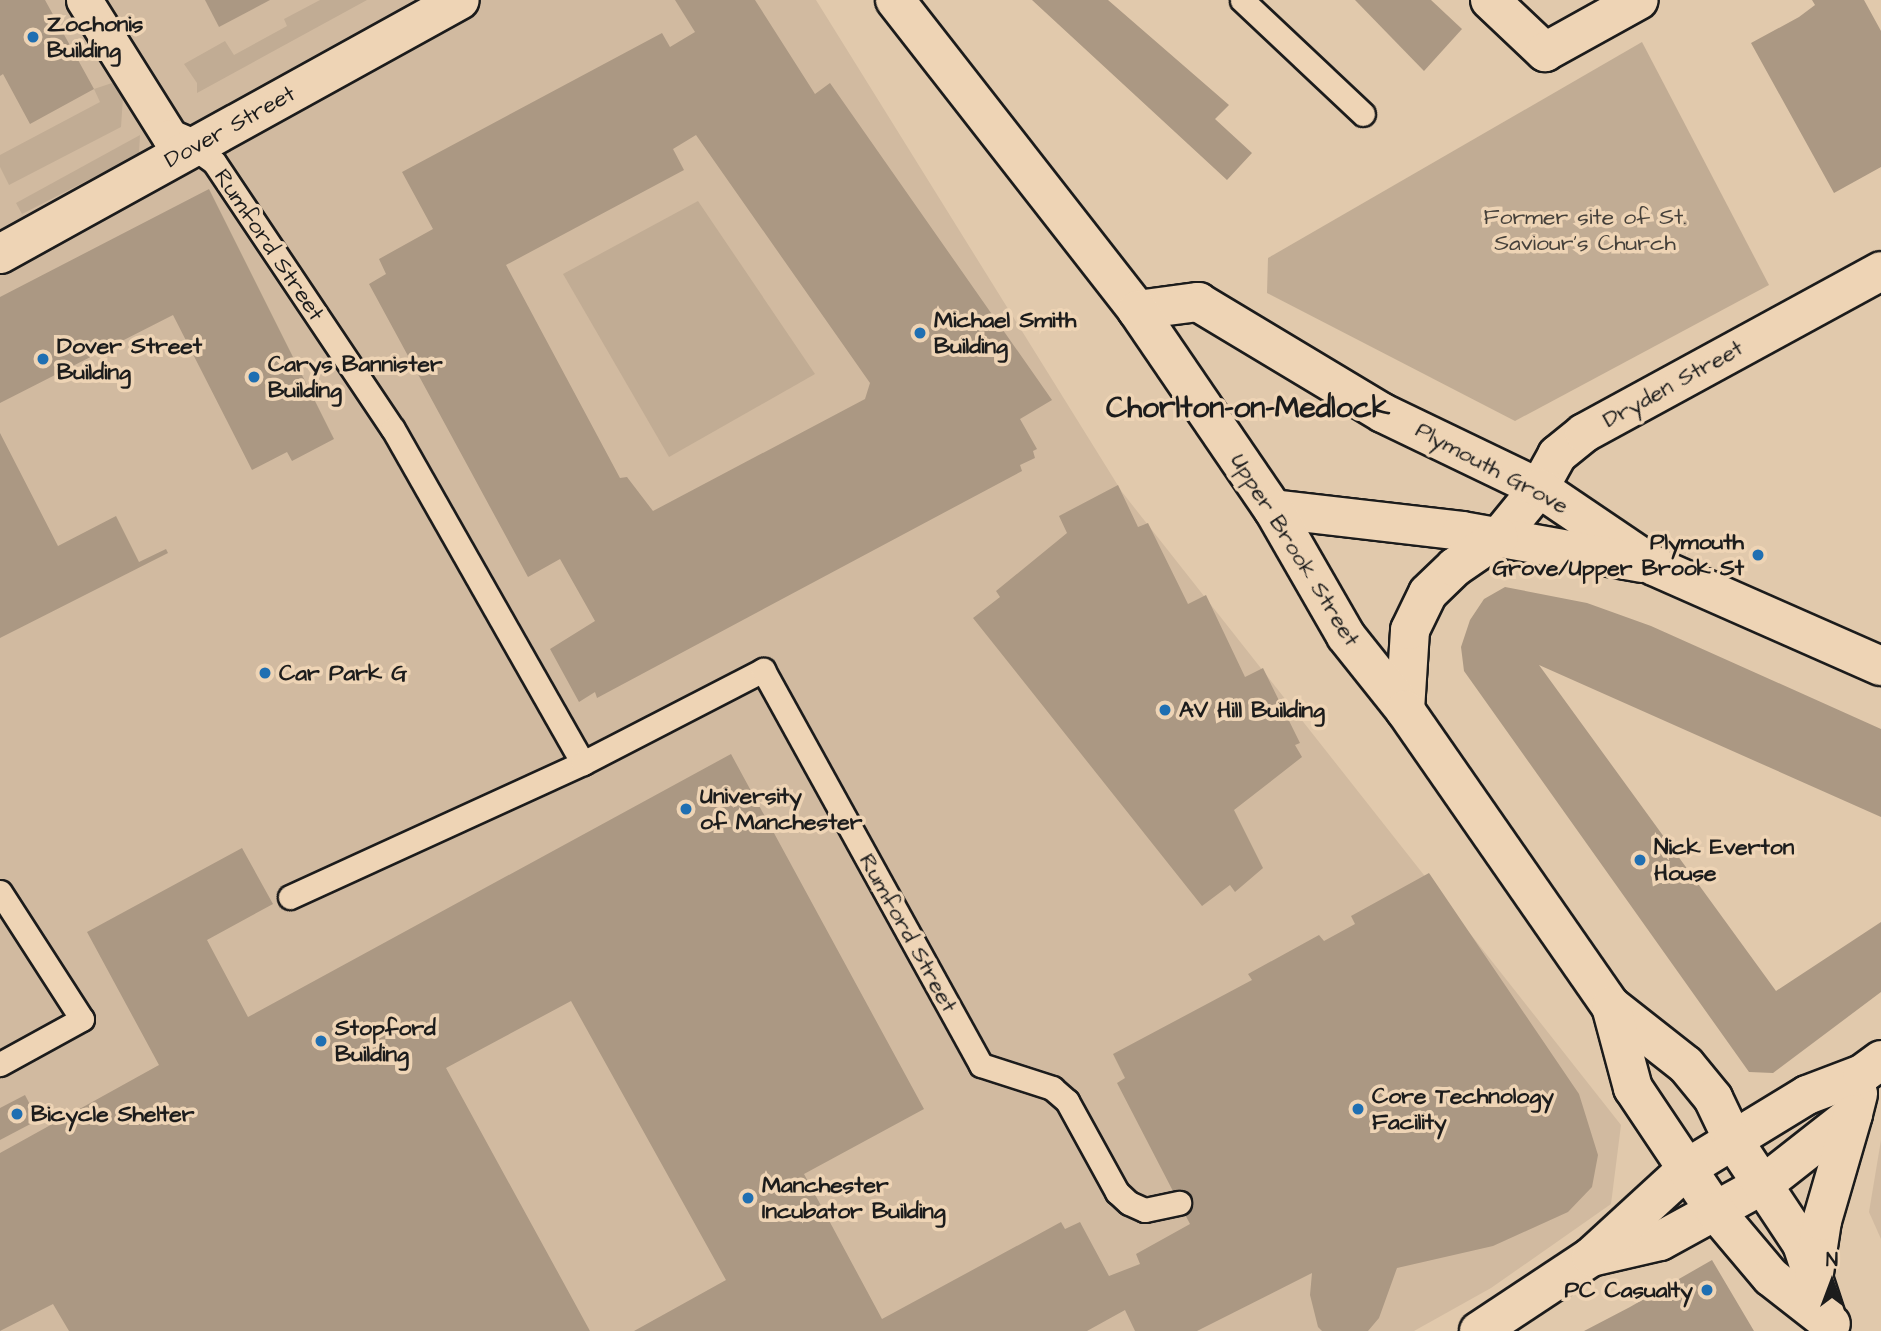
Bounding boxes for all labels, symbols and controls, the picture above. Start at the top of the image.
place label: Zochonis Building [47,10,143,64]
marker: Zochonis Building [25,29,41,45]
street label: Dover Street [160,80,300,174]
street label: Rumford Street [208,164,330,326]
park label: Former site of St. Saviour's Church [1484,203,1686,257]
place label: Michael Smith Building [934,306,1076,360]
marker: Michael Smith Building [912,325,928,341]
place label: Dover Street Building [57,332,202,386]
street label: Dryden Street [1598,334,1748,434]
place label: Carys Bannister Building [268,350,443,404]
marker: Dover Street Building [35,351,51,367]
marker: Carys Bannister Building [246,369,262,385]
district label: Chorlton-on-Medlock [1106,390,1390,426]
street label: Plymouth Grove [1411,416,1573,520]
street label: Upper Brook Street [1224,449,1366,651]
place label: Plymouth Grove/Upper Brook St [1492,528,1744,582]
marker: Plymouth Grove/Upper Brook St [1750,547,1766,563]
place label: Car Park G [279,659,407,687]
marker: Car Park G [257,665,273,681]
place label: AV Hill Building [1179,696,1325,724]
marker: AV Hill Building [1157,702,1173,718]
place label: University of Manchester [700,782,862,836]
marker: University of Manchester [678,801,694,817]
place label: Nick Everton House [1654,833,1794,887]
street label: Rumford Street [853,849,963,1017]
marker: Nick Everton House [1632,852,1648,868]
place label: Stopford Building [335,1014,436,1068]
marker: Stopford Building [313,1033,329,1049]
place label: Core Technology Facility [1372,1082,1554,1136]
place label: Bicycle Shelter [31,1100,194,1128]
marker: Core Technology Facility [1350,1101,1366,1117]
marker: Bicycle Shelter [9,1106,25,1122]
place label: Manchester Incubator Building [762,1171,946,1225]
marker: Manchester Incubator Building [740,1190,756,1206]
north arrow [1797,1247,1867,1317]
text: N [1826,1247,1838,1274]
place label: PC Casualty [1564,1276,1693,1304]
marker: PC Casualty [1699,1282,1715,1298]

